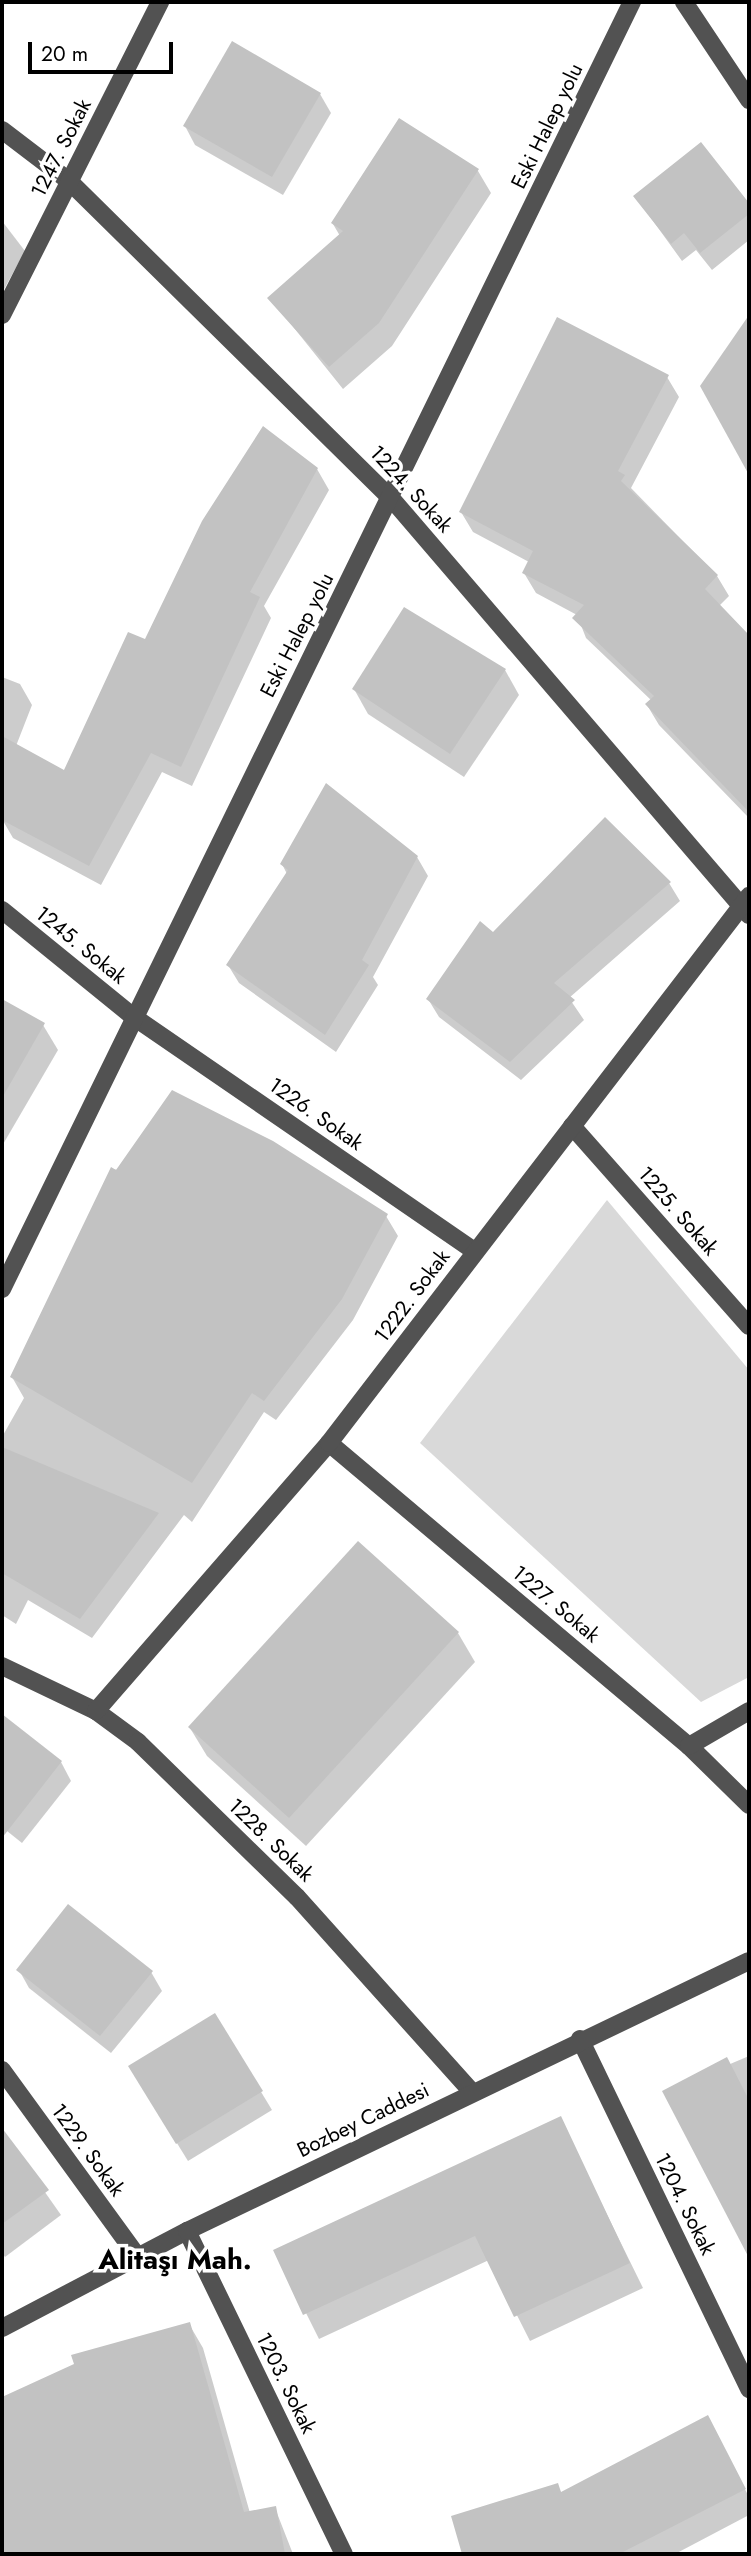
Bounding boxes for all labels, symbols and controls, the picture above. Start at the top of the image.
scale bar [32,28,177,72]
text: 20 m [41,39,88,69]
street label: Eski Halep yolu [506,59,588,193]
street label: 1247. Sokak [26,95,96,201]
street label: 1224. Sokak [364,440,458,538]
street label: Eski Halep yolu [255,569,339,701]
street label: 1245. Sokak [30,901,132,989]
street label: 1226. Sokak [264,1072,368,1156]
street label: 1225. Sokak [633,1161,723,1261]
street label: 1222. Sokak [369,1245,455,1347]
street label: 1227. Sokak [507,1560,605,1648]
street label: 1228. Sokak [223,1793,319,1887]
street label: Bozbey Caddesi [293,2077,433,2163]
street label: 1229. Sokak [46,2099,130,2201]
street label: 1204. Sokak [649,2149,721,2259]
district label: Alitaşı Mah. [98,2243,252,2277]
street label: 1203. Sokak [251,2328,321,2438]

